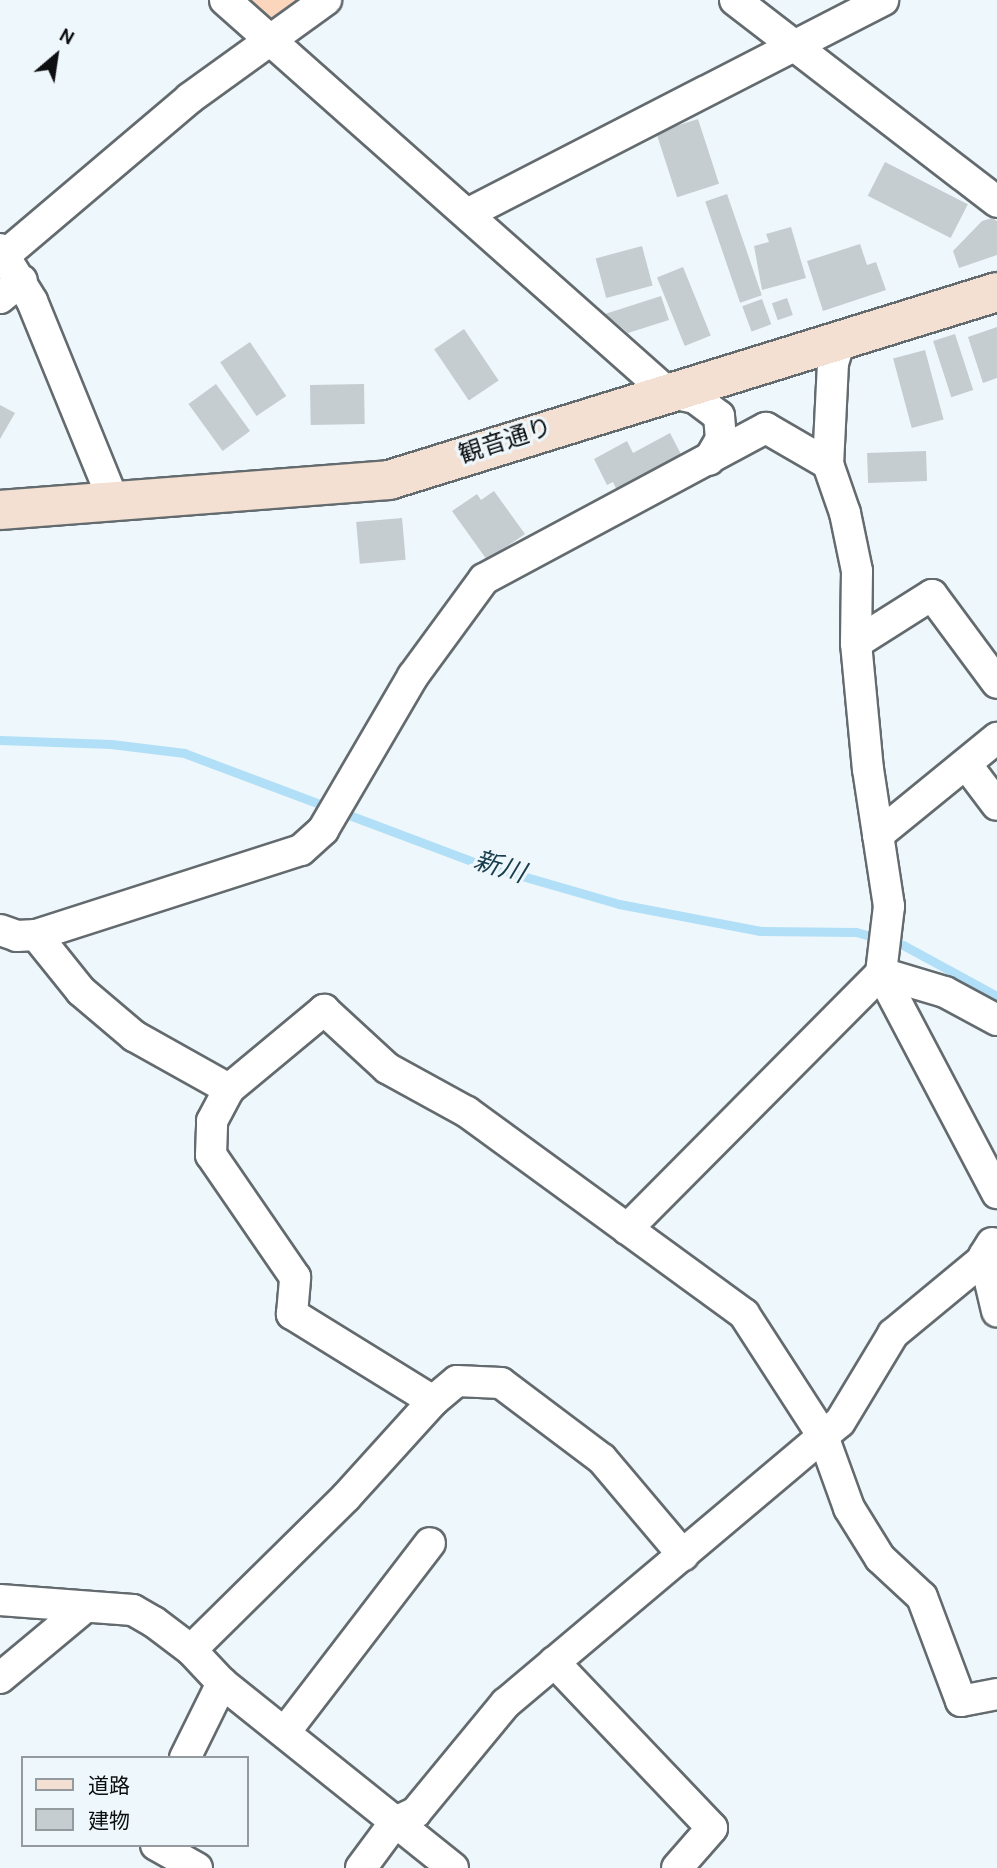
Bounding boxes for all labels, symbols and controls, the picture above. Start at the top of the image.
north arrow [21,21,91,91]
text: N [54,24,78,51]
street label: 観音通り [456,414,556,472]
water label: 新川 [470,846,528,892]
legend [21,1756,248,1847]
text: 道路 [88,1774,130,1801]
text: 建物 [88,1809,130,1836]

